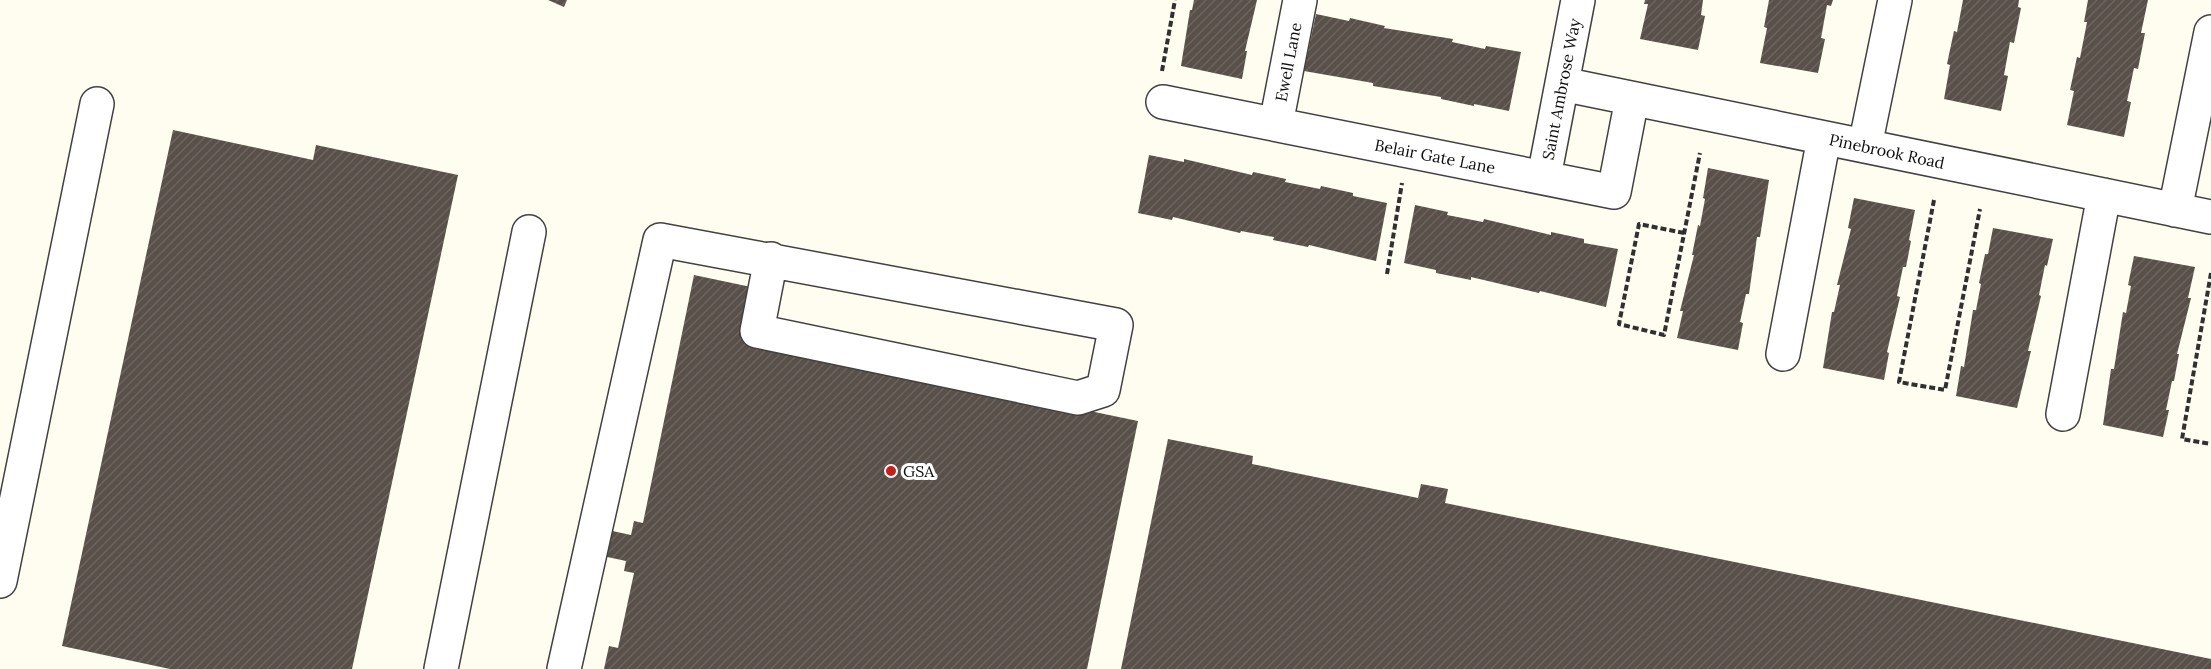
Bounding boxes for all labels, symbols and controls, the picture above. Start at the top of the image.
street label: Saint Ambrose Way [1537,16,1585,161]
street label: Ewell Lane [1271,20,1306,103]
street label: Pinebrook Road [1828,129,1947,173]
street label: Belair Gate Lane [1373,134,1497,178]
place label: GSA [903,461,935,481]
marker: GSA [884,464,898,478]

